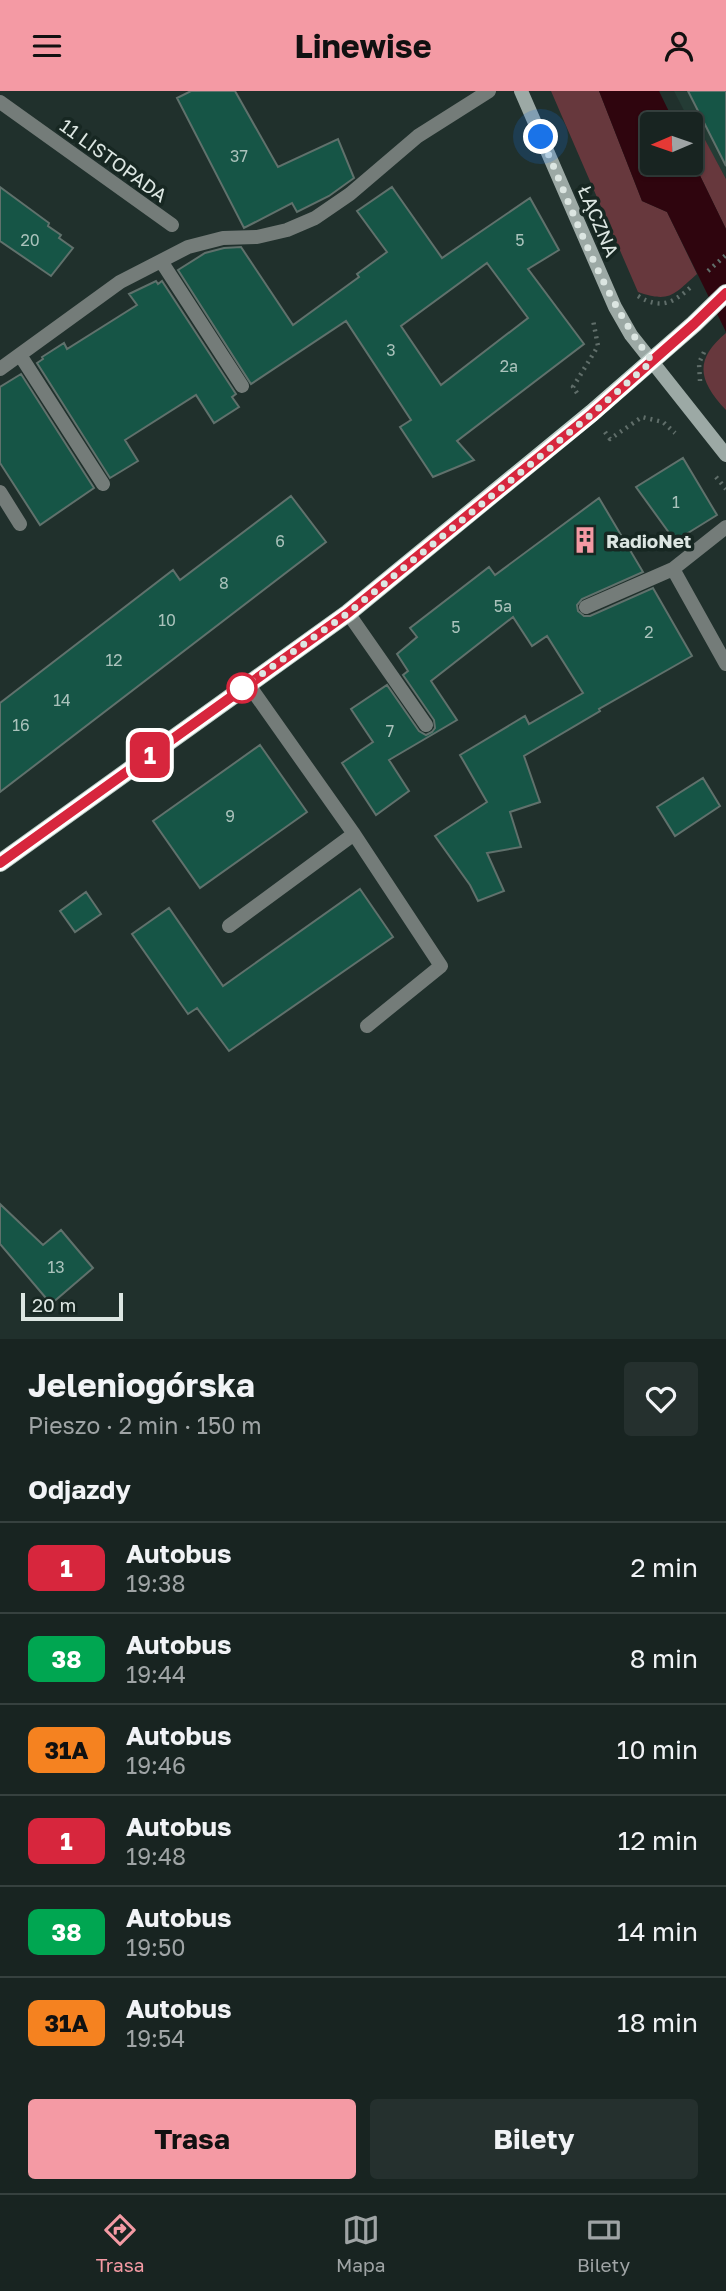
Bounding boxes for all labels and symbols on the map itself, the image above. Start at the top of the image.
north arrow [640,112,704,175]
street label: 11 LISTOPADA [56,113,172,207]
your location [523,119,558,154]
house number: 37 [230,146,248,166]
street label: ŁĄCZNA [574,182,624,260]
house number: 20 [20,230,40,250]
house number: 5 [515,230,525,250]
house number: 3 [386,340,396,360]
house number: 2a [500,356,518,376]
house number: 1 [672,492,680,512]
building icon: RadioNet [570,525,600,555]
place label: RadioNet [606,529,692,552]
house number: 6 [275,531,285,551]
house number: 8 [219,573,229,593]
house number: 5a [494,596,512,616]
house number: 10 [158,610,176,630]
house number: 5 [451,617,461,637]
house number: 2 [644,622,654,642]
house number: 12 [105,650,123,670]
unlabelled marker [227,673,257,703]
house number: 14 [53,690,71,710]
house number: 16 [12,715,30,735]
house number: 7 [386,721,394,741]
line badge: 1 [127,732,173,778]
house number: 9 [225,806,235,826]
house number: 13 [47,1257,65,1277]
scale bar [21,1290,122,1322]

